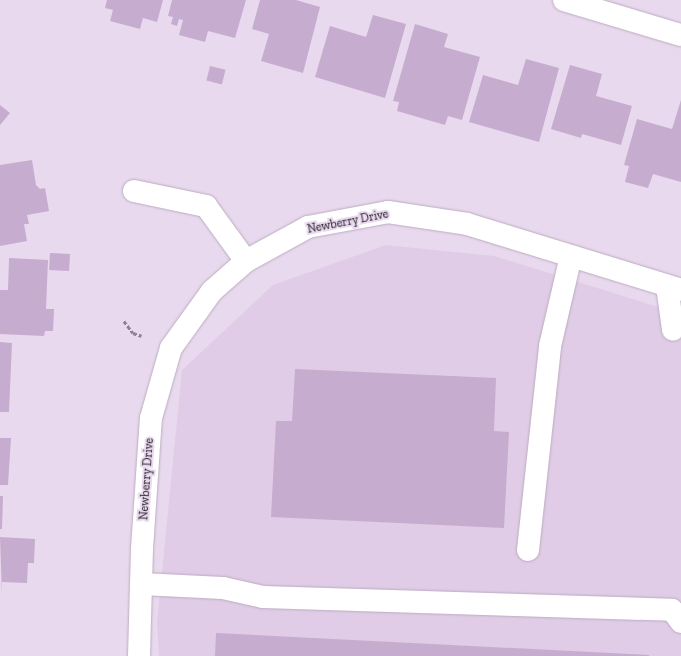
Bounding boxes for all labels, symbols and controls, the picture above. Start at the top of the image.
street label: Newberry Drive [306,207,390,237]
street label: Newberry Drive [137,437,157,521]

